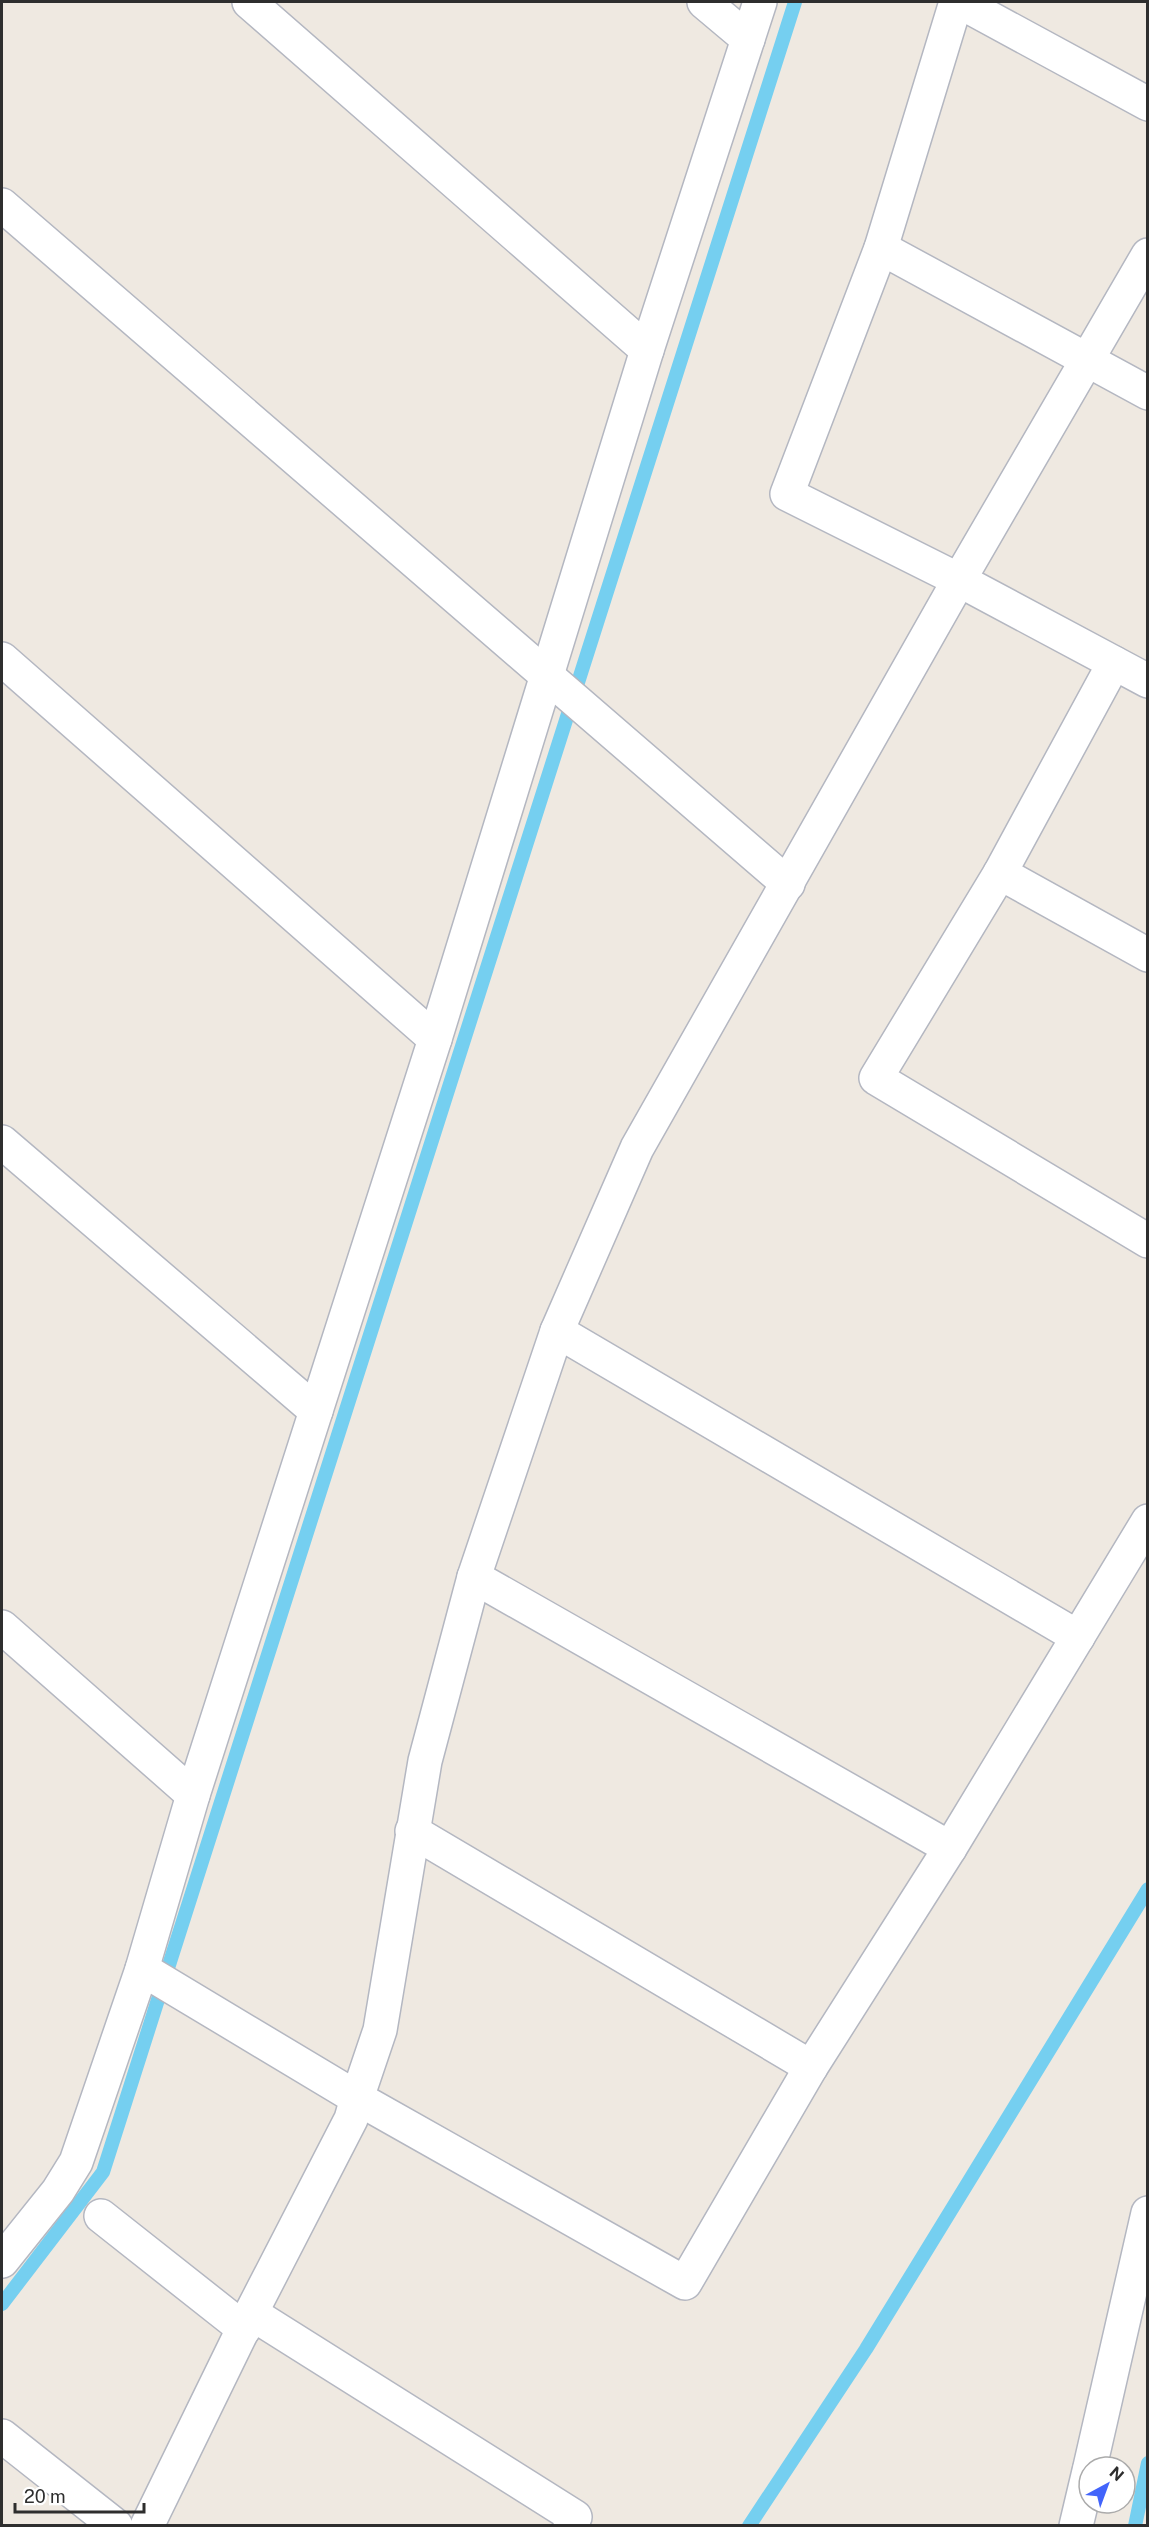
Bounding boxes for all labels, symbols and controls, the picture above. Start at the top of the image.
north arrow [1077,2455,1137,2515]
text: N [1106,2463,1127,2485]
scale bar [15,2476,144,2514]
text: 20 m [24,2486,66,2507]

